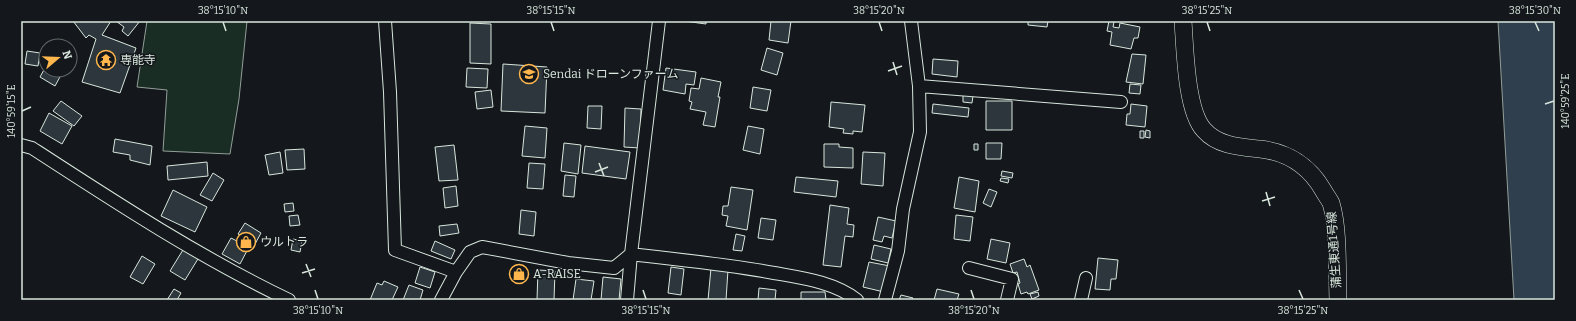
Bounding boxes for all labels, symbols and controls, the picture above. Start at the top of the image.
text: 38°15'10"N [198,5,248,17]
text: 38°15'15"N [526,5,576,17]
text: 38°15'20"N [853,5,905,17]
text: 38°15'25"N [1182,5,1232,17]
text: 38°15'30"N [1509,5,1561,17]
north arrow [38,38,78,78]
text: N [59,49,75,62]
temple icon: 専能寺 [95,49,117,71]
place label: 専能寺 [120,53,156,67]
school or university icon: Sendai ドローンファーム [518,63,540,85]
place label: Sendai ドローンファーム [543,67,678,81]
text: 140°59'25"E [1560,74,1572,128]
text: 140°59'15"E [6,84,18,138]
street label: 蒲生東通1号線 [1324,211,1344,289]
shop icon: ウルトラ [235,231,257,253]
place label: ウルトラ [260,235,308,249]
shop icon: A-RAISE [508,263,530,285]
place label: A-RAISE [533,267,581,281]
text: 38°15'10"N [293,305,343,317]
text: 38°15'15"N [621,305,671,317]
text: 38°15'20"N [948,305,1000,317]
text: 38°15'25"N [1278,305,1328,317]

